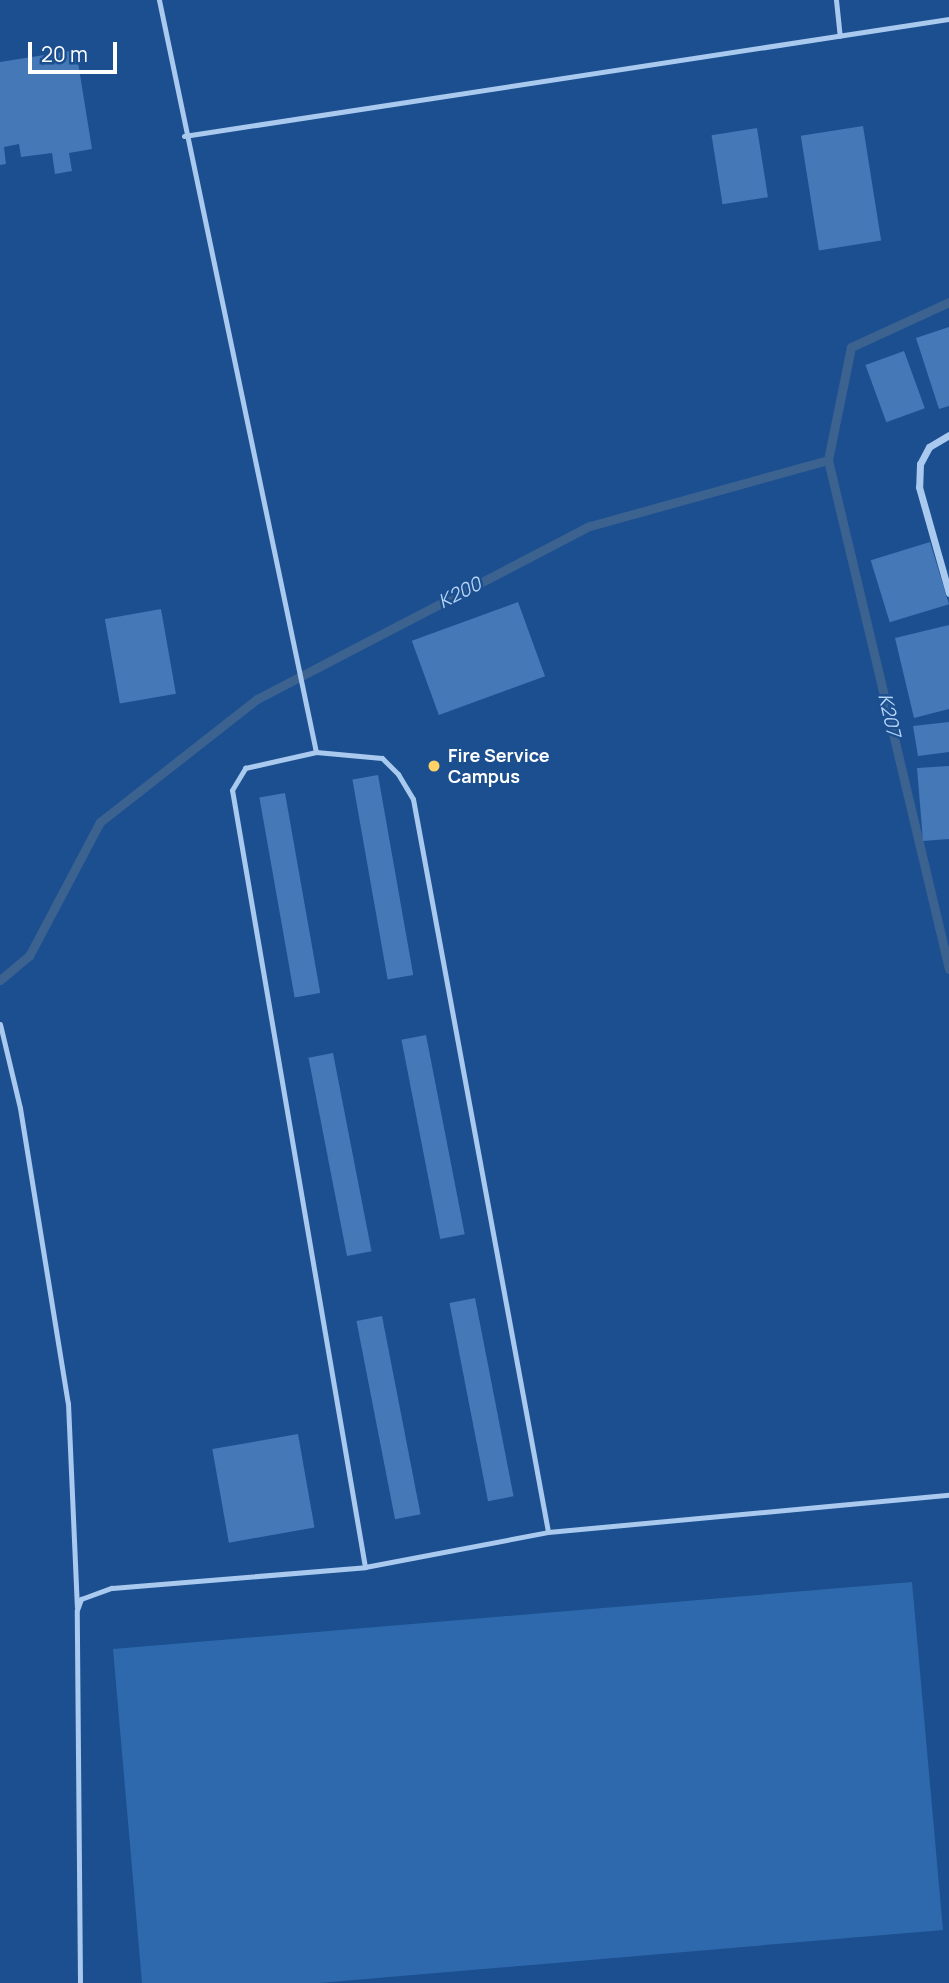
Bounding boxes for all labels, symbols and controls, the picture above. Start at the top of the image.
scale bar [32,28,121,72]
text: 20 m [41,40,88,68]
water label: K200 [435,573,485,613]
water label: K207 [873,691,905,739]
place label: Fire Service Campus [448,745,550,788]
marker: Fire Service Campus [426,758,442,774]

